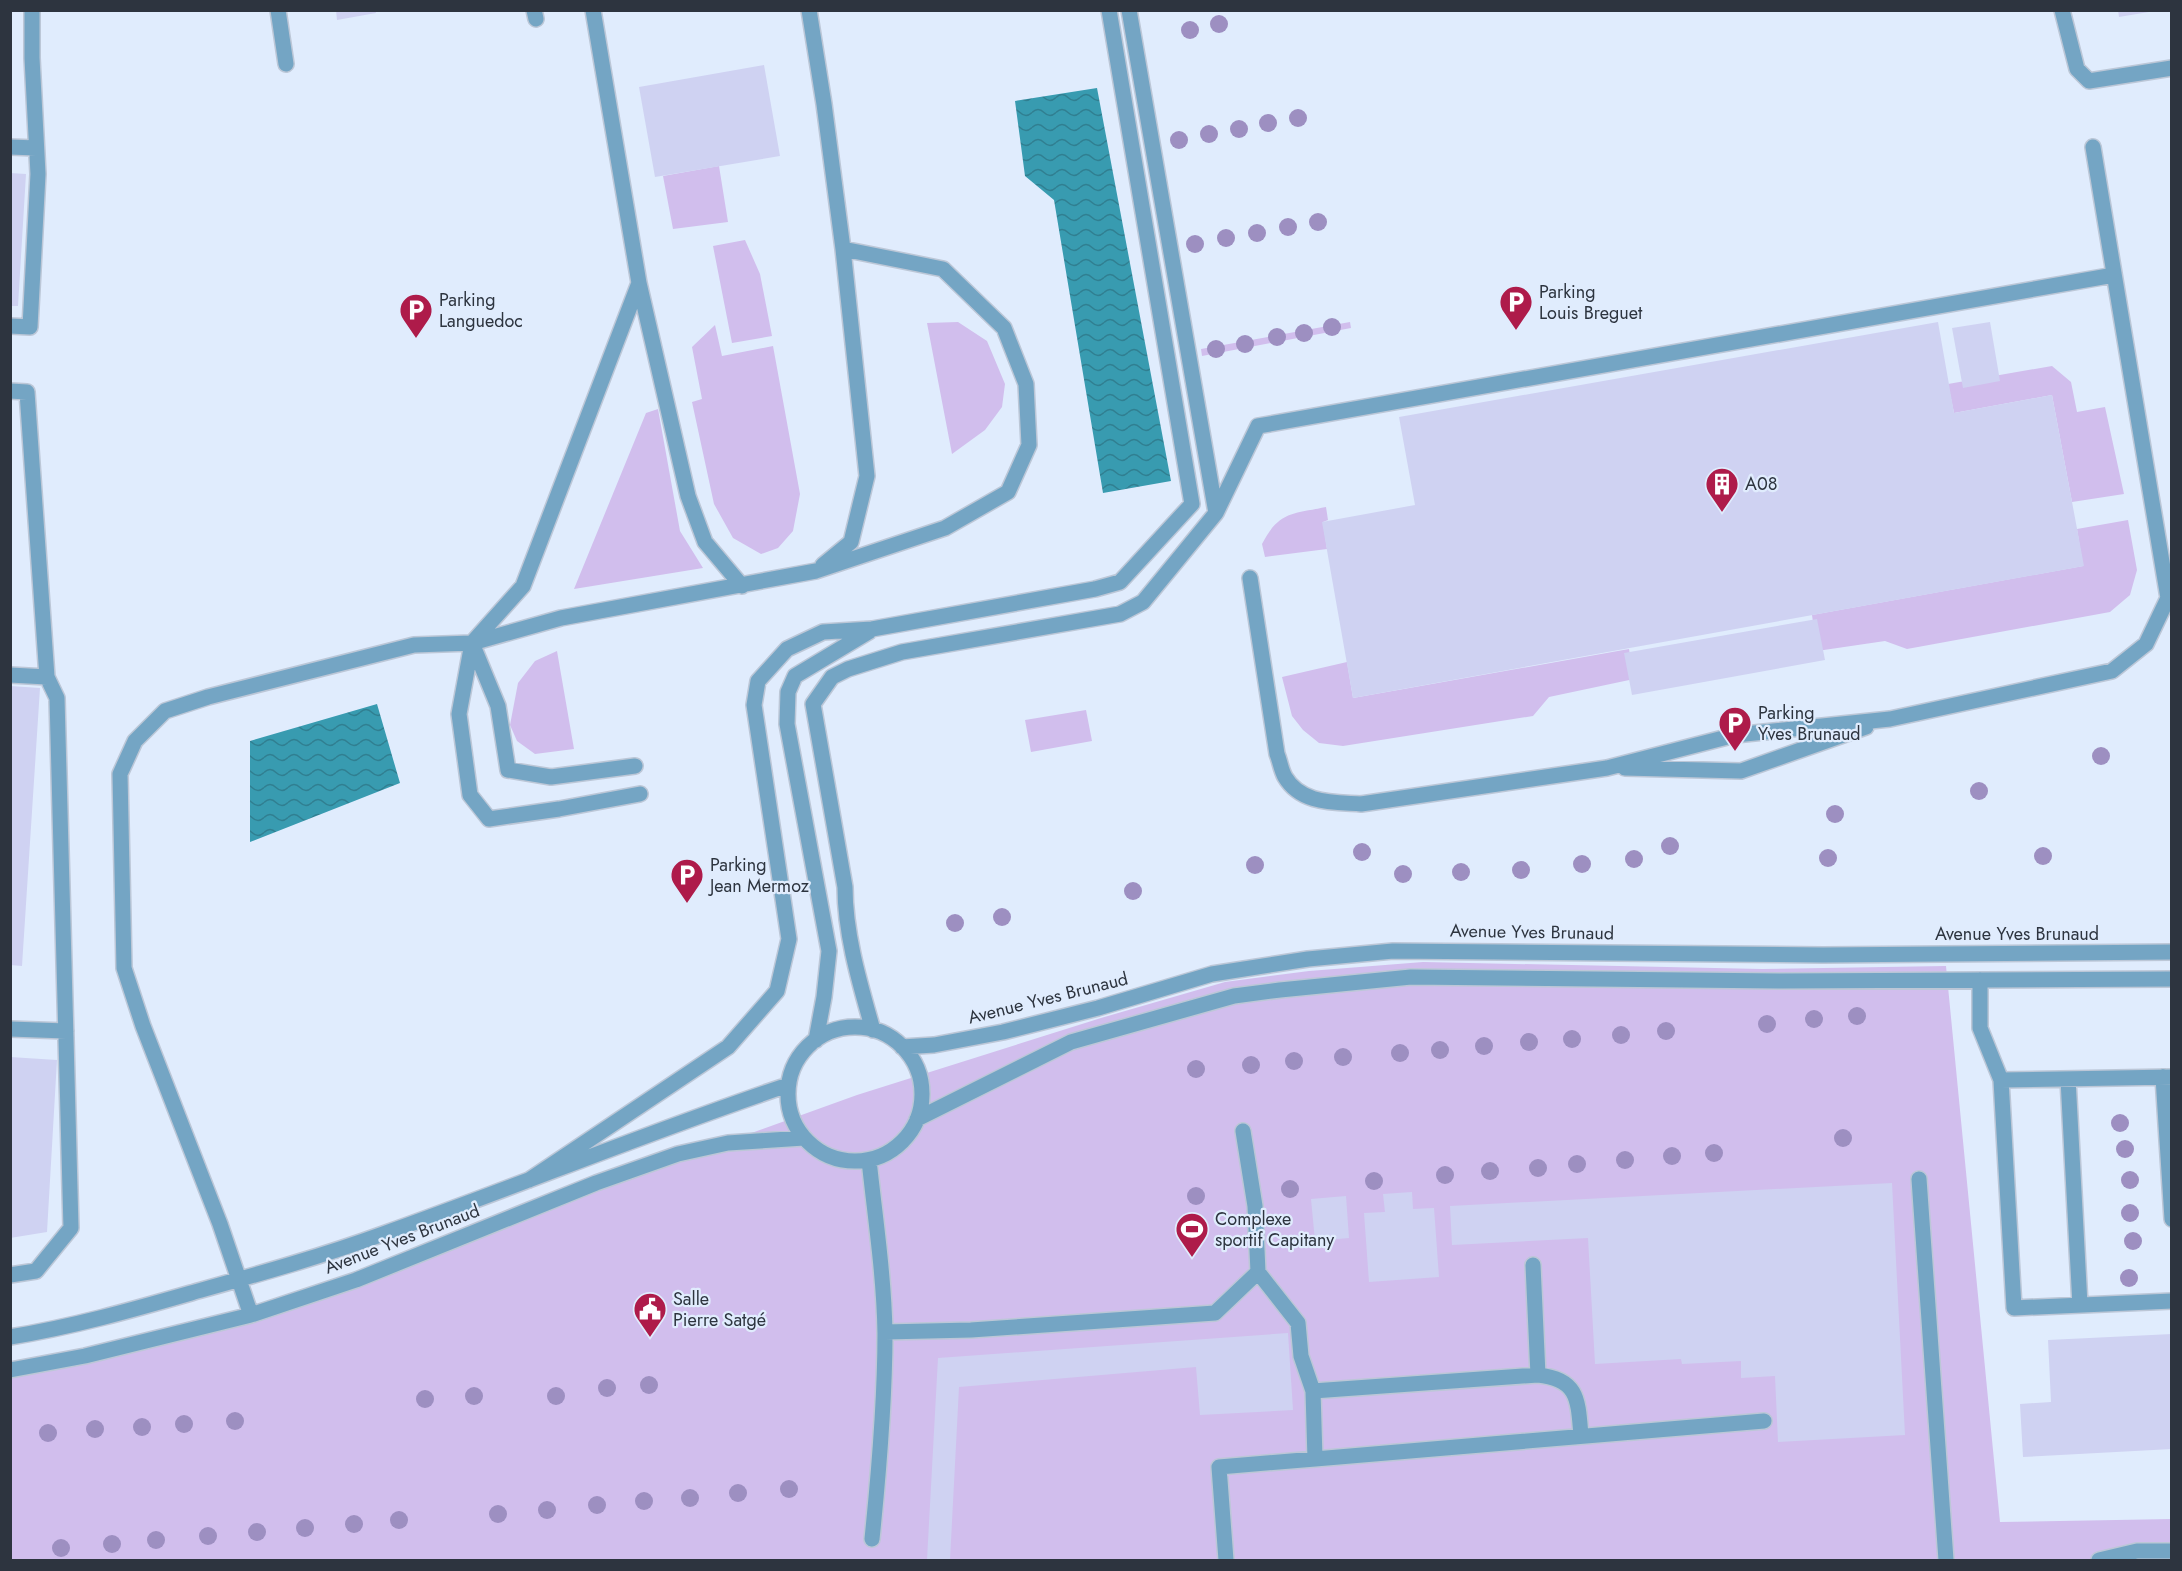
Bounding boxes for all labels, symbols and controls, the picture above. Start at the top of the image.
place label: Parking Louis Breguet [1539,279,1643,326]
parking icon: Parking Louis Breguet [1498,284,1534,331]
place label: Parking Languedoc [439,287,523,334]
parking icon: Parking Languedoc [398,292,434,339]
building icon: A08 [1704,466,1740,513]
place label: A08 [1745,471,1778,497]
place label: Parking Yves Brunaud [1758,700,1861,747]
parking icon: Parking Yves Brunaud [1717,705,1753,752]
place label: Parking Jean Mermoz [708,852,810,899]
parking icon: Parking Jean Mermoz [669,857,705,904]
street label: Avenue Yves Brunaud [1450,918,1614,946]
street label: Avenue Yves Brunaud [1935,921,2099,947]
street label: Avenue Yves Brunaud [965,966,1131,1030]
street label: Avenue Yves Brunaud [321,1197,483,1281]
place label: Complexe sportif Capitany [1215,1206,1334,1253]
sports icon: Complexe sportif Capitany [1174,1211,1210,1258]
place label: Salle Pierre Satgé [673,1286,766,1333]
public building icon: Salle Pierre Satgé [632,1291,668,1338]

